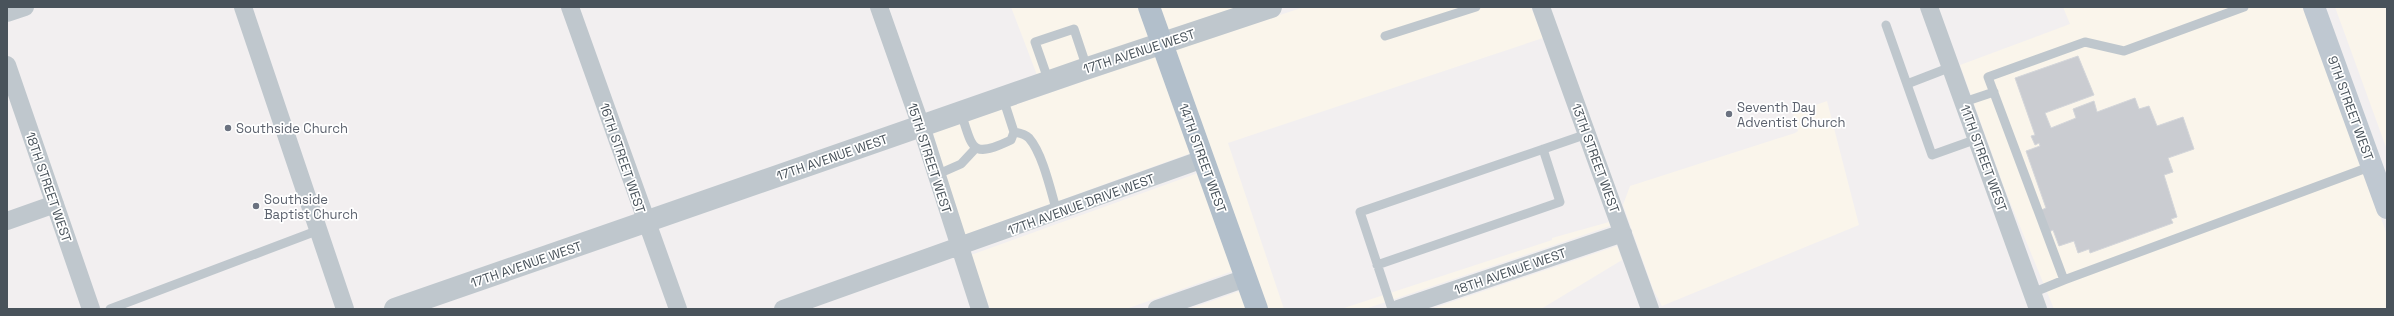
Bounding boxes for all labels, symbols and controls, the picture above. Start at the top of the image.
street label: 17TH AVENUE WEST [1081,25,1198,78]
street label: 9TH STREET WEST [2324,54,2377,163]
place label: Seventh Day Adventist Church [1737,99,1846,131]
street label: 16TH STREET WEST [596,101,649,216]
street label: 15TH STREET WEST [904,101,956,216]
street label: 14TH STREET WEST [1175,101,1230,216]
street label: 13TH STREET WEST [1568,101,1623,216]
street label: 11TH STREET WEST [1956,102,2011,214]
marker: Seventh Day Adventist Church [1724,109,1734,119]
place label: Southside Church [236,120,348,137]
marker: Southside Church [223,123,233,133]
street label: 18TH STREET WEST [22,130,75,245]
street label: 17TH AVENUE WEST [774,130,890,185]
street label: 17TH AVENUE DRIVE WEST [1005,170,1157,239]
place label: Southside Baptist Church [264,191,358,223]
marker: Southside Baptist Church [251,201,261,211]
street label: 17TH AVENUE WEST [468,237,584,292]
street label: 18TH AVENUE WEST [1452,244,1569,299]

